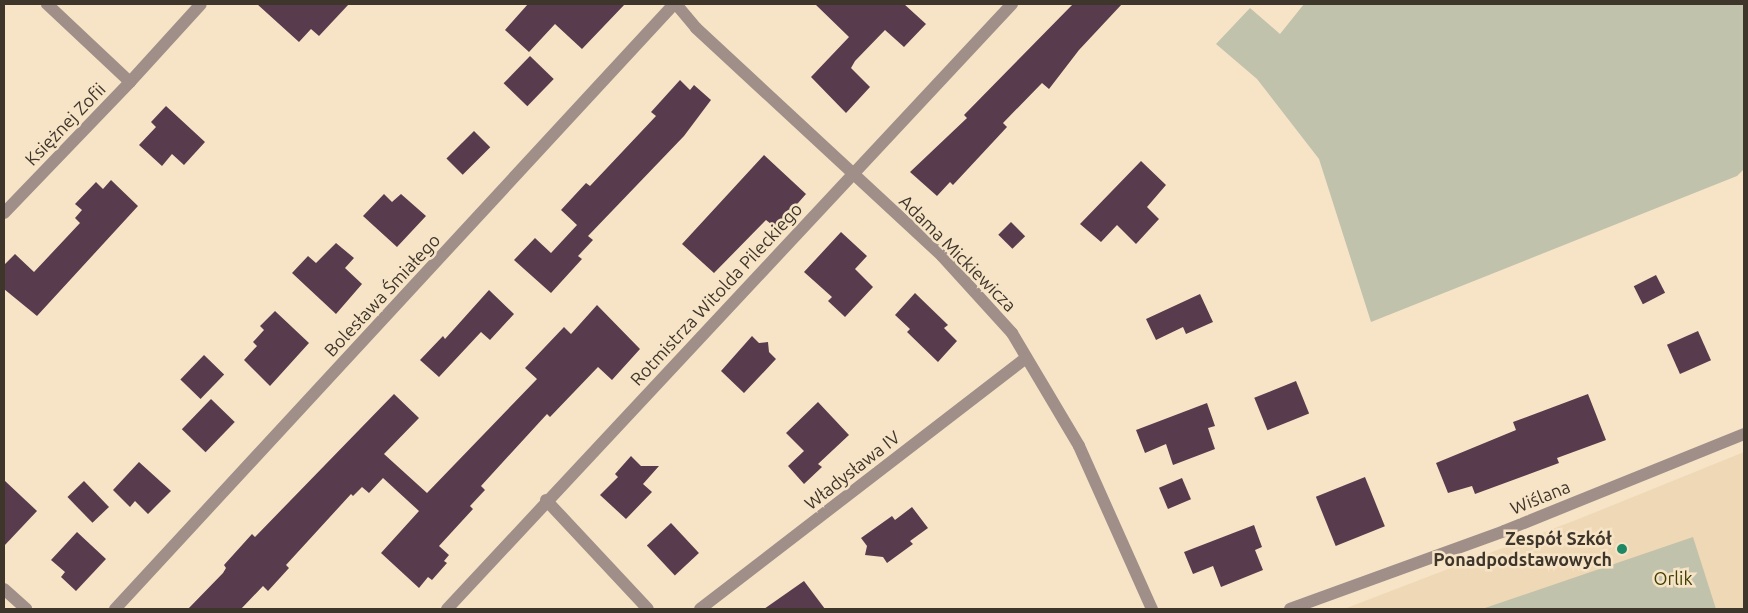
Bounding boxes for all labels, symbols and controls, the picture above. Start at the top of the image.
street label: Księżnej Zofii [20,78,110,170]
street label: Adama Mickiewicza [895,190,1021,316]
street label: Rotmistrza Witolda Pileckiego [626,198,806,390]
street label: Bolesława Śmiałego [320,229,444,361]
street label: Władysława IV [800,426,904,514]
street label: Wiślana [1507,475,1573,519]
place label: Zespół Szkół Ponadpodstawowych [1433,528,1612,570]
marker: Zespół Szkół Ponadpodstawowych [1616,543,1628,555]
park label: Orlik [1654,567,1692,589]

